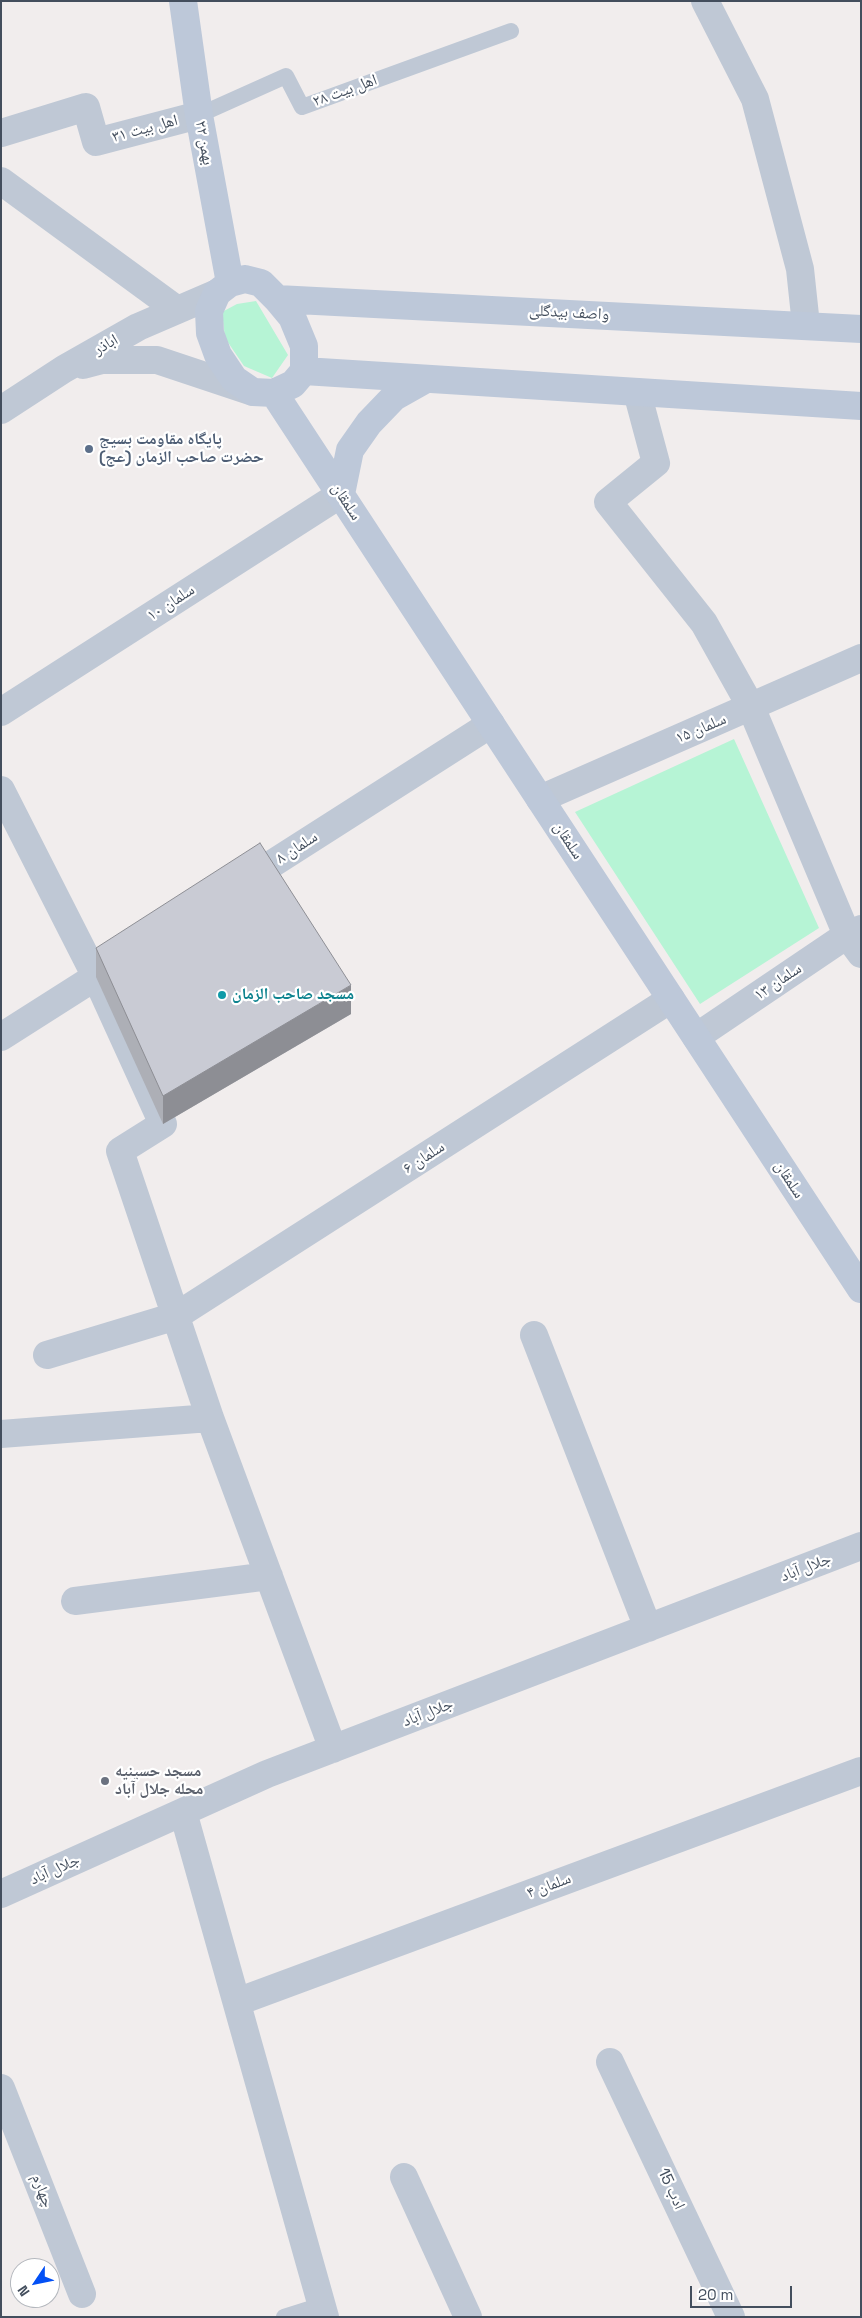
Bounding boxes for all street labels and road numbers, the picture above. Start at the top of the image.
street label: اهل بیت ۲۸ [310,70,380,112]
street label: اهل بیت ۳۱ [110,111,180,147]
street label: ۲۲ بهمن [191,119,217,167]
street label: واصف بیدگلی [528,301,610,325]
street label: اباذر [90,330,122,360]
street label: سلمقان [327,480,365,524]
street label: سلمان ۱۰ [144,581,198,625]
street label: سلمان ۱۵ [673,710,729,748]
street label: سلمقان [549,819,587,863]
street label: سلمان ۸ [273,827,321,869]
street label: سلمان ۱۳ [751,959,805,1005]
street label: سلمان ۶ [400,1137,448,1179]
street label: سلمقان [770,1158,808,1202]
street label: جلال آباد [778,1550,834,1586]
street label: جلال آباد [400,1695,456,1731]
street label: جلال آباد [27,1851,83,1889]
street label: سلمان ۴ [524,1869,574,1903]
street label: ادب 15 [653,2165,689,2213]
street label: چهارم [27,2172,57,2210]

